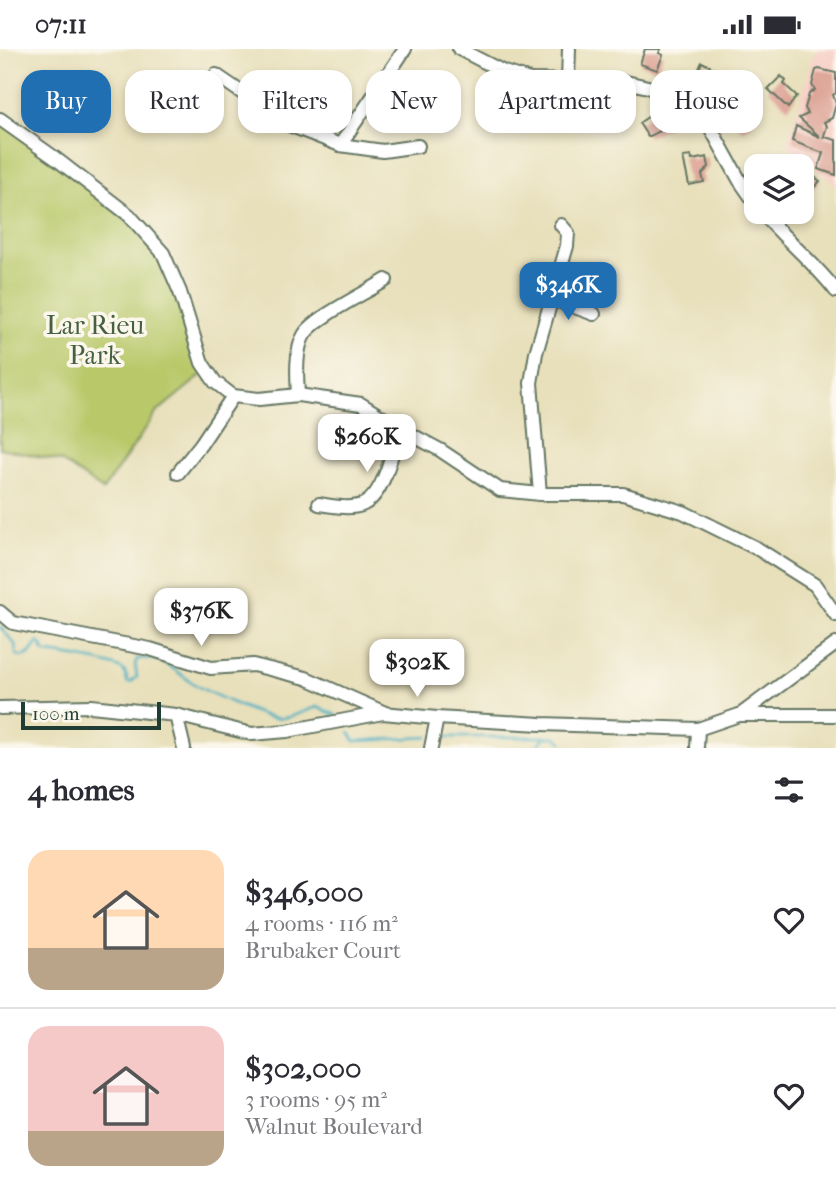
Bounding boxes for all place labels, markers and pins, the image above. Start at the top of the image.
pin: $346K [519,263,617,322]
pin: $260K [318,415,416,474]
pin: $376K [152,589,250,648]
pin: $302K [368,639,466,699]

